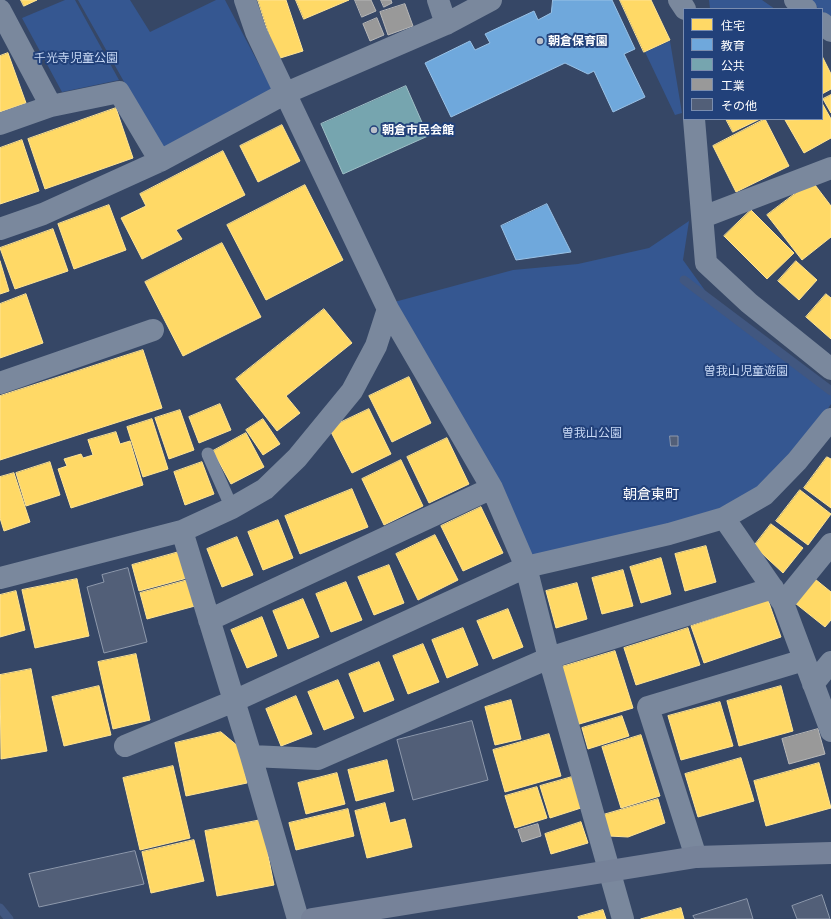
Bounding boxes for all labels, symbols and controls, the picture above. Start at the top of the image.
legend [683,8,823,120]
text: 住宅 [721,19,745,32]
place label: 朝倉保育園 [548,34,608,48]
marker: 朝倉保育園 [535,36,545,46]
text: 教育 [721,39,745,52]
park label: 千光寺児童公園 [34,51,118,65]
text: 公共 [721,59,745,72]
text: 工業 [721,79,745,92]
text: その他 [721,99,757,112]
place label: 朝倉市民会館 [382,123,454,137]
marker: 朝倉市民会館 [369,125,379,135]
park label: 曽我山児童遊園 [704,364,788,378]
park label: 曽我山公園 [562,426,622,440]
district label: 朝倉東町 [623,486,679,502]

